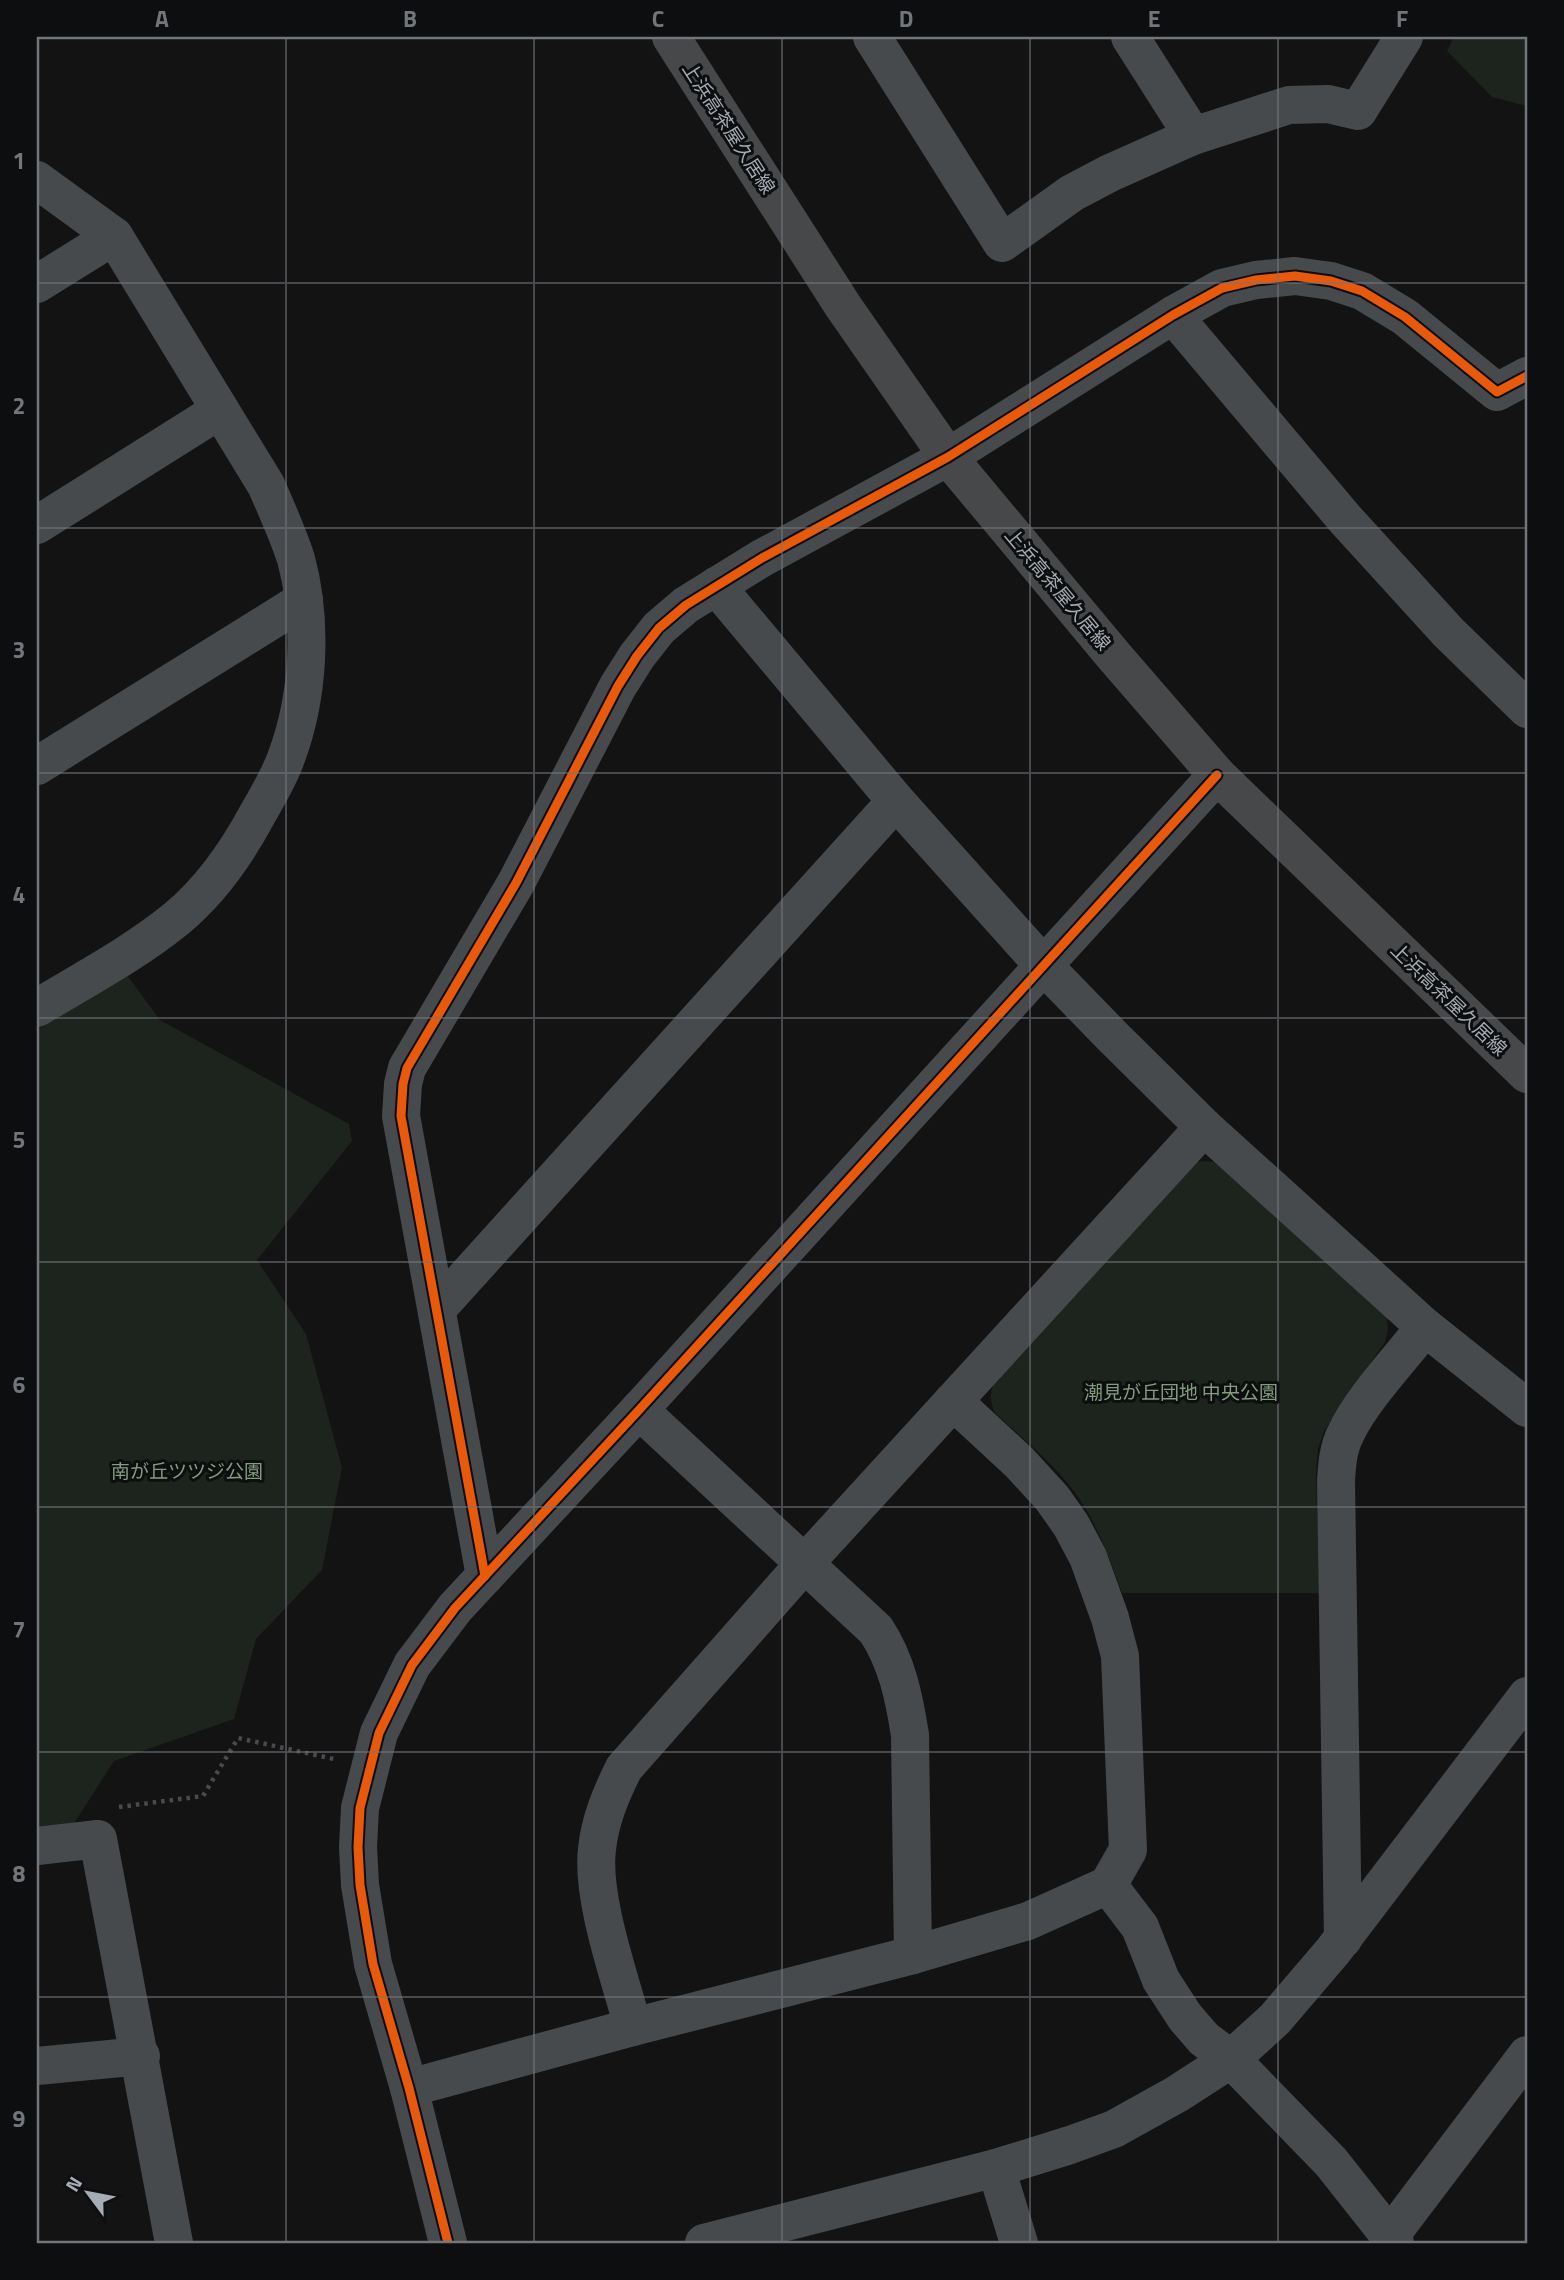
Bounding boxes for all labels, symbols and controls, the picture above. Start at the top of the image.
text: A [155,1,169,36]
text: B [403,1,417,36]
text: C [652,1,664,36]
text: D [899,1,913,36]
text: E [1148,1,1160,36]
text: F [1396,1,1408,36]
street label: 上浜高茶屋久居線 [676,56,783,199]
text: 1 [13,143,25,178]
text: 2 [13,388,25,423]
street label: 上浜高茶屋久居線 [998,521,1118,656]
text: 3 [13,632,25,667]
text: 4 [13,877,25,912]
street label: 上浜高茶屋久居線 [1385,935,1514,1062]
text: 5 [13,1122,25,1157]
text: 6 [13,1367,26,1402]
park label: 潮見が丘団地 中央公園 [1084,1377,1278,1406]
park label: 南が丘ツツジ公園 [111,1456,263,1485]
text: 7 [13,1612,25,1647]
text: 8 [13,1856,26,1891]
text: 9 [13,2101,26,2136]
north arrow [52,2158,122,2228]
text: N [57,2170,89,2197]

